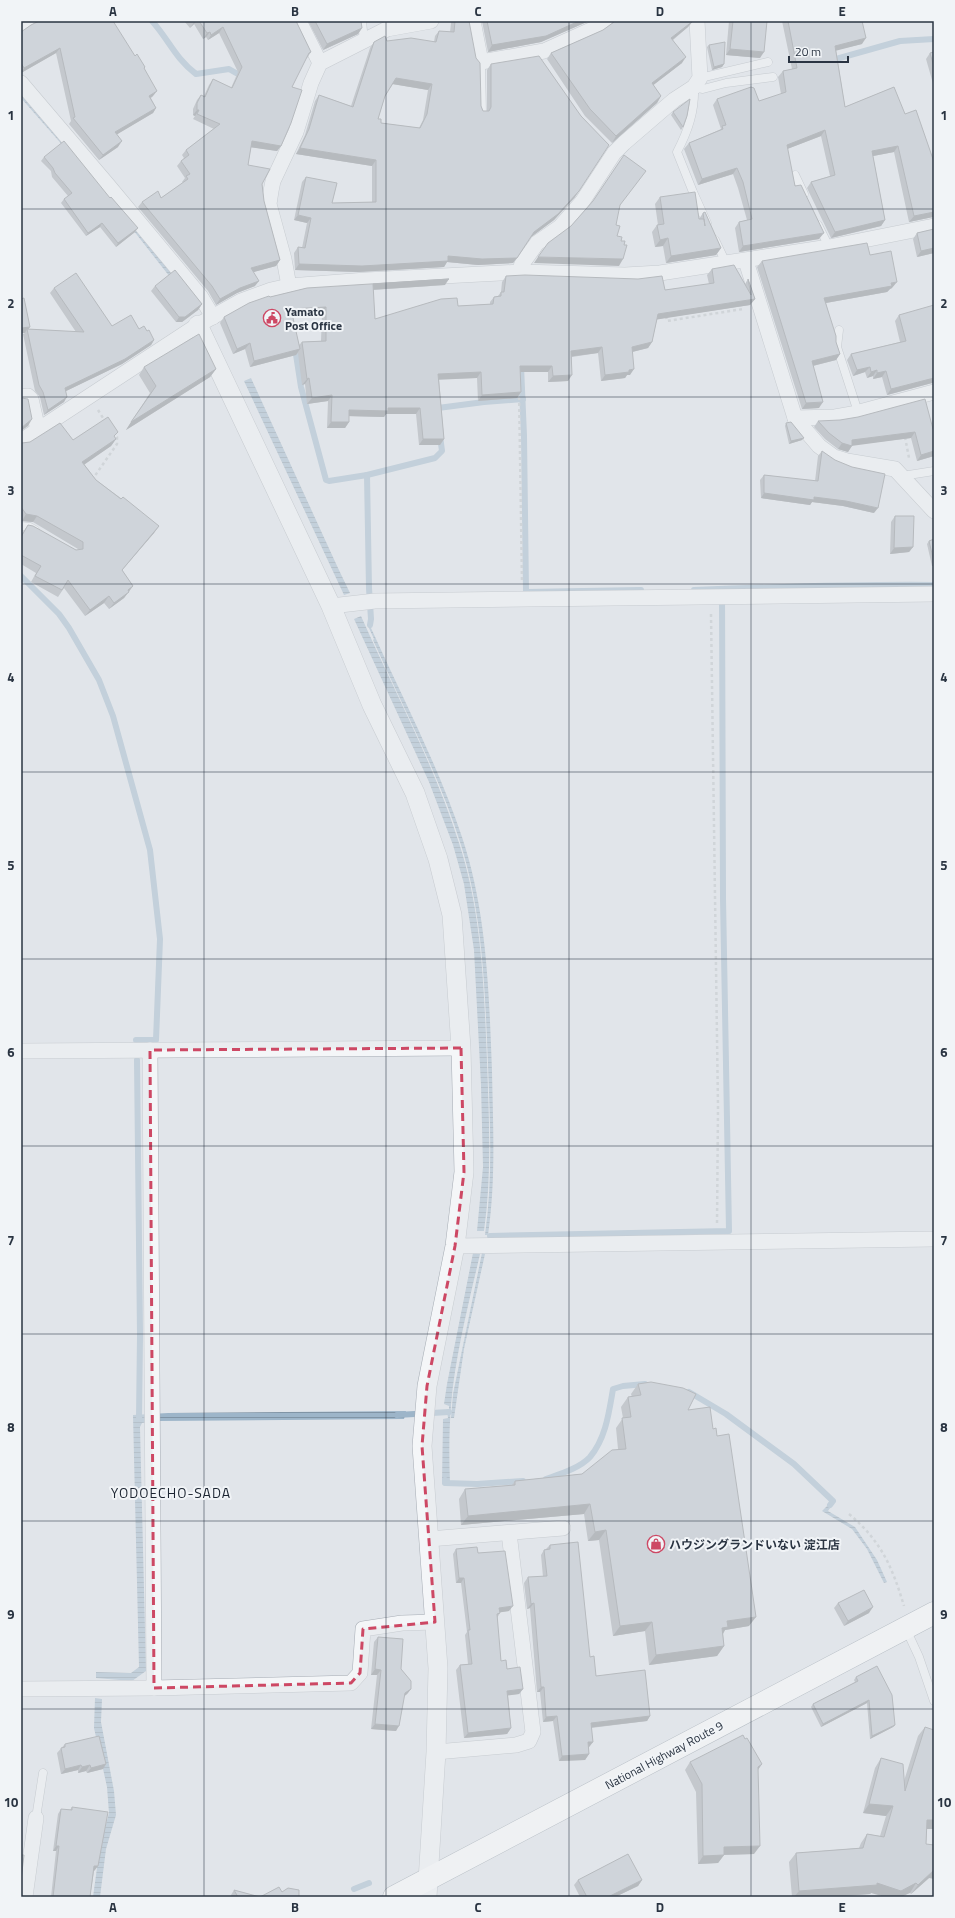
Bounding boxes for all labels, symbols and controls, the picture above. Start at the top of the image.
text: A [109,1,117,21]
text: B [291,1,299,21]
text: C [474,1,482,21]
text: D [656,1,664,21]
text: E [838,1,846,21]
scale bar [789,38,848,64]
text: 20 m [795,42,821,61]
text: 1 [7,105,15,125]
text: 1 [940,105,948,125]
text: 2 [7,293,15,313]
text: 2 [940,293,948,313]
place label: Yamato Post Office [285,302,342,335]
public building icon: Yamato Post Office [262,308,282,328]
text: 3 [7,480,15,500]
text: 3 [940,480,948,500]
text: 4 [7,667,15,687]
text: 4 [940,667,948,687]
text: 5 [7,855,15,875]
text: 5 [940,855,948,875]
text: 6 [7,1042,15,1062]
text: 6 [940,1042,948,1062]
text: 7 [7,1230,15,1250]
text: 7 [940,1230,948,1250]
text: 8 [7,1417,15,1437]
text: 8 [940,1417,948,1437]
district label: YODOECHO-SADA [111,1482,231,1503]
shop icon: ハウジングランドいない 淀江店 [646,1534,666,1554]
place label: ハウジングランドいない 淀江店 [669,1535,840,1554]
text: 9 [7,1604,15,1624]
text: 9 [940,1604,948,1624]
street label: National Highway Route 9 [601,1716,727,1794]
text: 10 [4,1792,18,1812]
text: 10 [937,1792,951,1812]
text: A [109,1897,117,1917]
text: B [291,1897,299,1917]
text: C [474,1897,482,1917]
text: D [656,1897,664,1917]
text: E [838,1897,846,1917]

